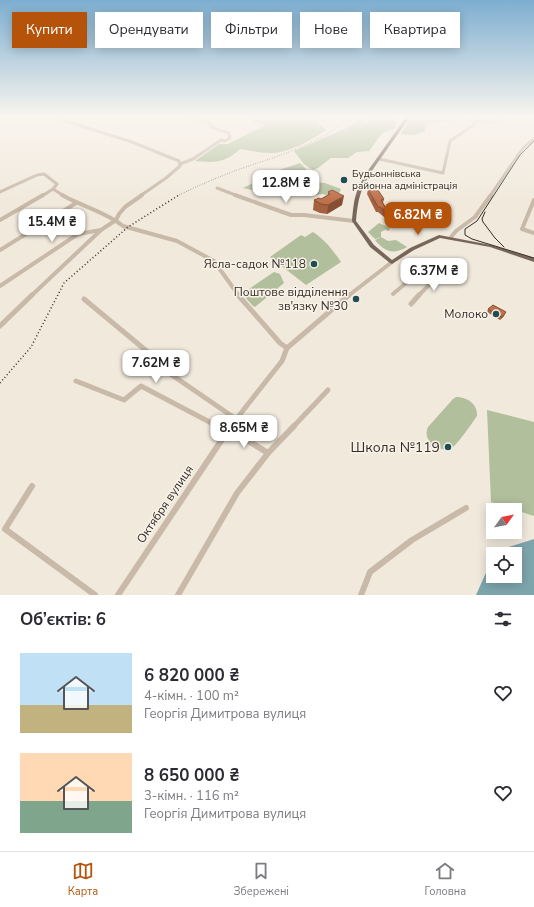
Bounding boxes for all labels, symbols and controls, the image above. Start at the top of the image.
chip: Купити [12,12,87,48]
chip: Орендувати [95,12,203,48]
chip: Фільтри [211,12,292,48]
chip: Нове [300,12,362,48]
chip: Квартира [370,12,460,48]
place label: Будьоннiвська районна адміністрація [352,167,457,193]
pin: 12.8M ₴ [249,170,323,204]
text: 12.8M ₴ [261,174,311,192]
marker: Будьоннiвська районна адміністрація [339,175,349,185]
pin: 6.82M ₴ [381,202,455,236]
text: 6.82M ₴ [393,206,443,224]
pin: 15.4M ₴ [15,209,89,243]
text: 15.4M ₴ [27,213,77,231]
place label: Ясла-садок №118 [204,256,306,272]
pin: 6.37M ₴ [397,258,471,292]
marker: Ясла-садок №118 [309,259,319,269]
text: 6.37M ₴ [409,262,459,280]
place label: Поштове відділення зв'язку №30 [234,284,348,314]
marker: Поштове відділення зв'язку №30 [351,294,361,304]
place label: Молоко [444,306,488,322]
marker: Молоко [491,309,501,319]
pin: 7.62M ₴ [119,350,193,384]
text: 7.62M ₴ [131,354,181,372]
pin: 8.65M ₴ [207,415,281,449]
text: 8.65M ₴ [219,419,269,437]
place label: Школа №119 [351,438,440,457]
marker: Школа №119 [443,442,453,452]
street label: Октября вулиця [133,462,197,546]
north arrow [486,503,522,539]
map controls [486,503,522,583]
button: locate [486,547,522,583]
text: Об’єктів: 6 [20,608,106,631]
icon: filters [492,608,514,630]
text: 6 820 000 ₴ [144,664,239,687]
icon: home [52,669,100,717]
icon: heart [492,682,514,704]
text: 4-кімн. · 100 m² [144,687,239,705]
text: Георгія Димитрова вулиця [144,705,306,723]
text: 8 650 000 ₴ [144,764,239,787]
icon: home [52,769,100,817]
icon: heart [492,782,514,804]
text: 3-кімн. · 116 m² [144,787,239,805]
text: Георгія Димитрова вулиця [144,805,306,823]
tab: Карта [68,860,98,899]
tab: Збережені [234,860,289,899]
tab: Головна [425,860,466,899]

